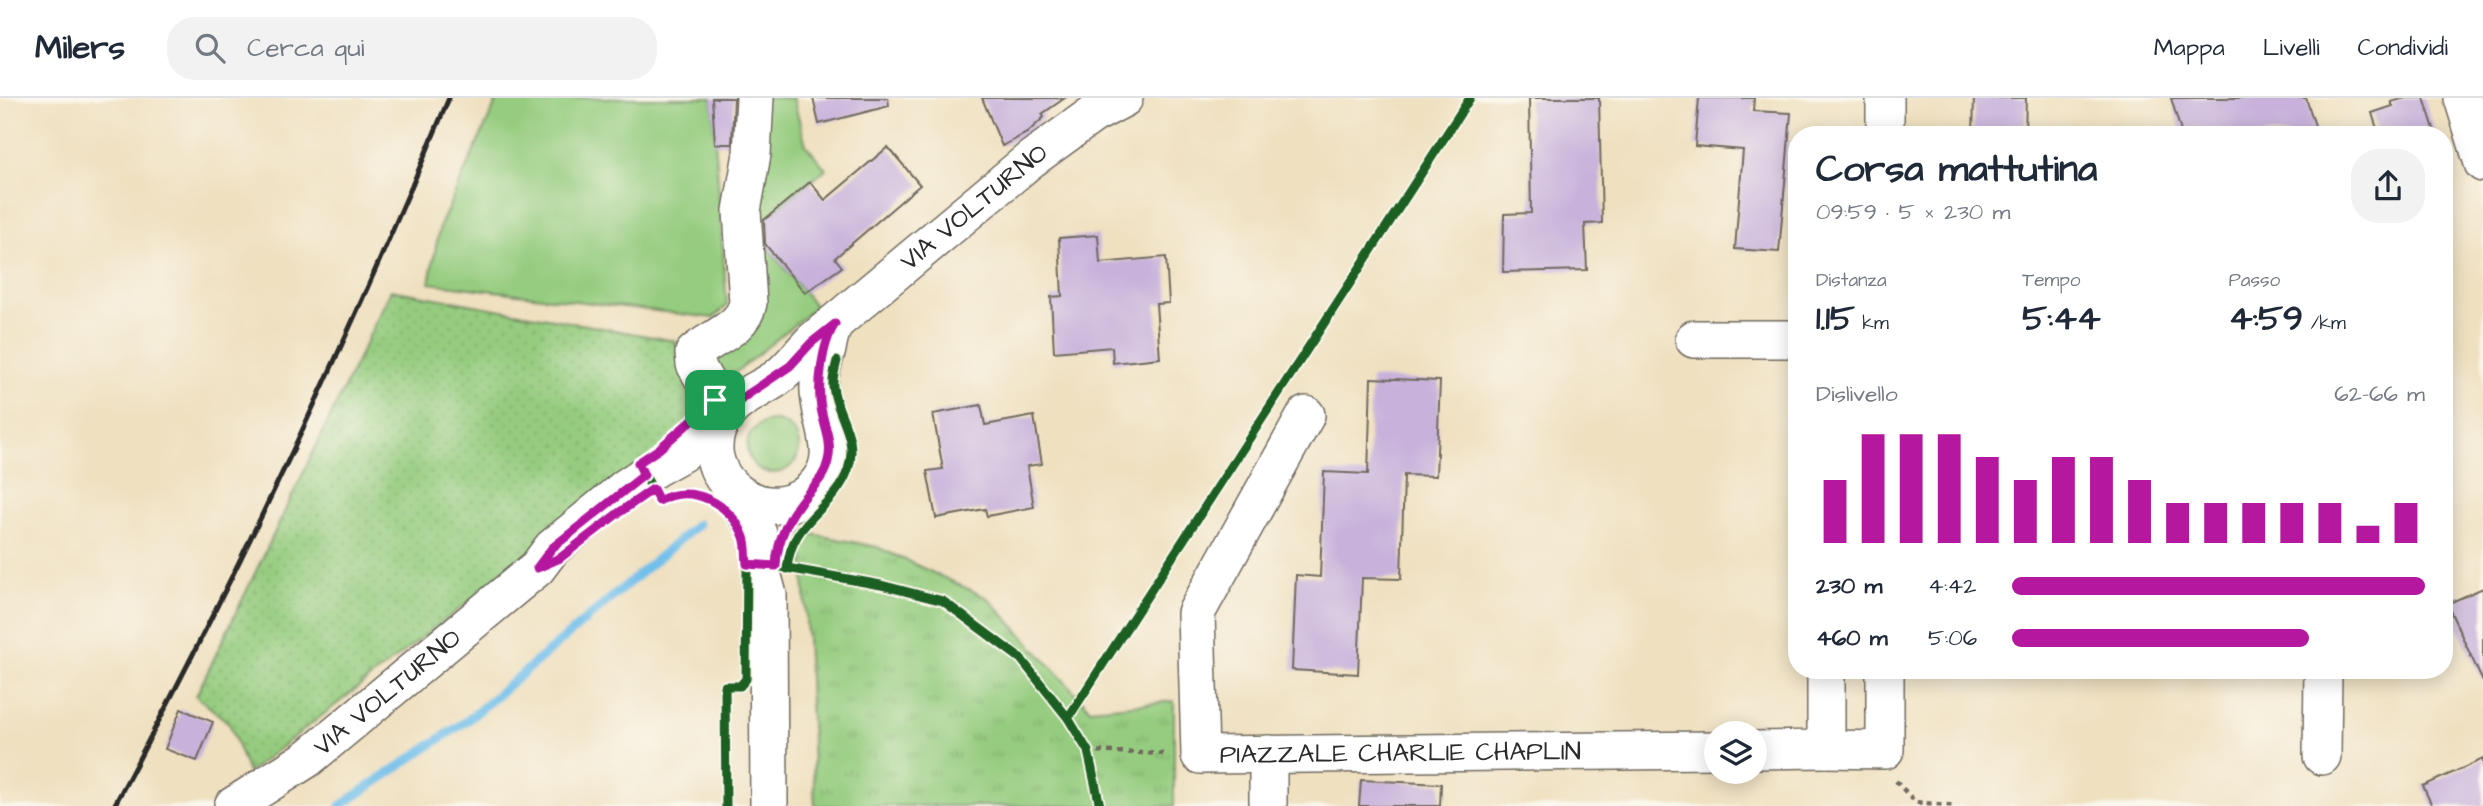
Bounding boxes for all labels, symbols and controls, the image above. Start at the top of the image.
search box [167,17,657,80]
text: Milers [35,25,125,71]
icon: search [191,29,229,67]
text: Cerca qui [247,30,365,66]
text: Mappa [2154,31,2225,65]
text: Livelli [2263,31,2320,65]
text: Condividi [2358,31,2448,65]
street label: VIA VOLTURNO [892,135,1055,279]
text: Corsa mattutina [1816,144,2097,196]
button: share [2351,149,2425,223]
text: 09:59 · 5 × 230 m [1816,196,2011,228]
text: Distanza [1816,267,1887,294]
text: Tempo [2022,267,2081,294]
text: Passo [2229,267,2280,294]
text: 1.15 [1816,294,1855,343]
text: 5:44 [2022,294,2101,343]
text: 4:59 [2229,294,2303,343]
text: km [1855,310,1889,337]
text: /km [2303,310,2346,337]
pin [685,370,745,430]
text: Dislivello [1816,378,1898,410]
text: 62–66 m [2334,378,2425,410]
icon: arrive [696,381,734,419]
text: 230 m [1816,570,1882,602]
text: 4:42 [1928,570,1976,602]
street label: VIA VOLTURNO [306,620,469,764]
text: 460 m [1816,622,1888,654]
text: 5:06 [1928,622,1977,654]
map controls [1704,721,1767,784]
button: layers [1704,721,1767,784]
street label: PIAZZALE CHARLIE CHAPLIN [1220,733,1581,773]

